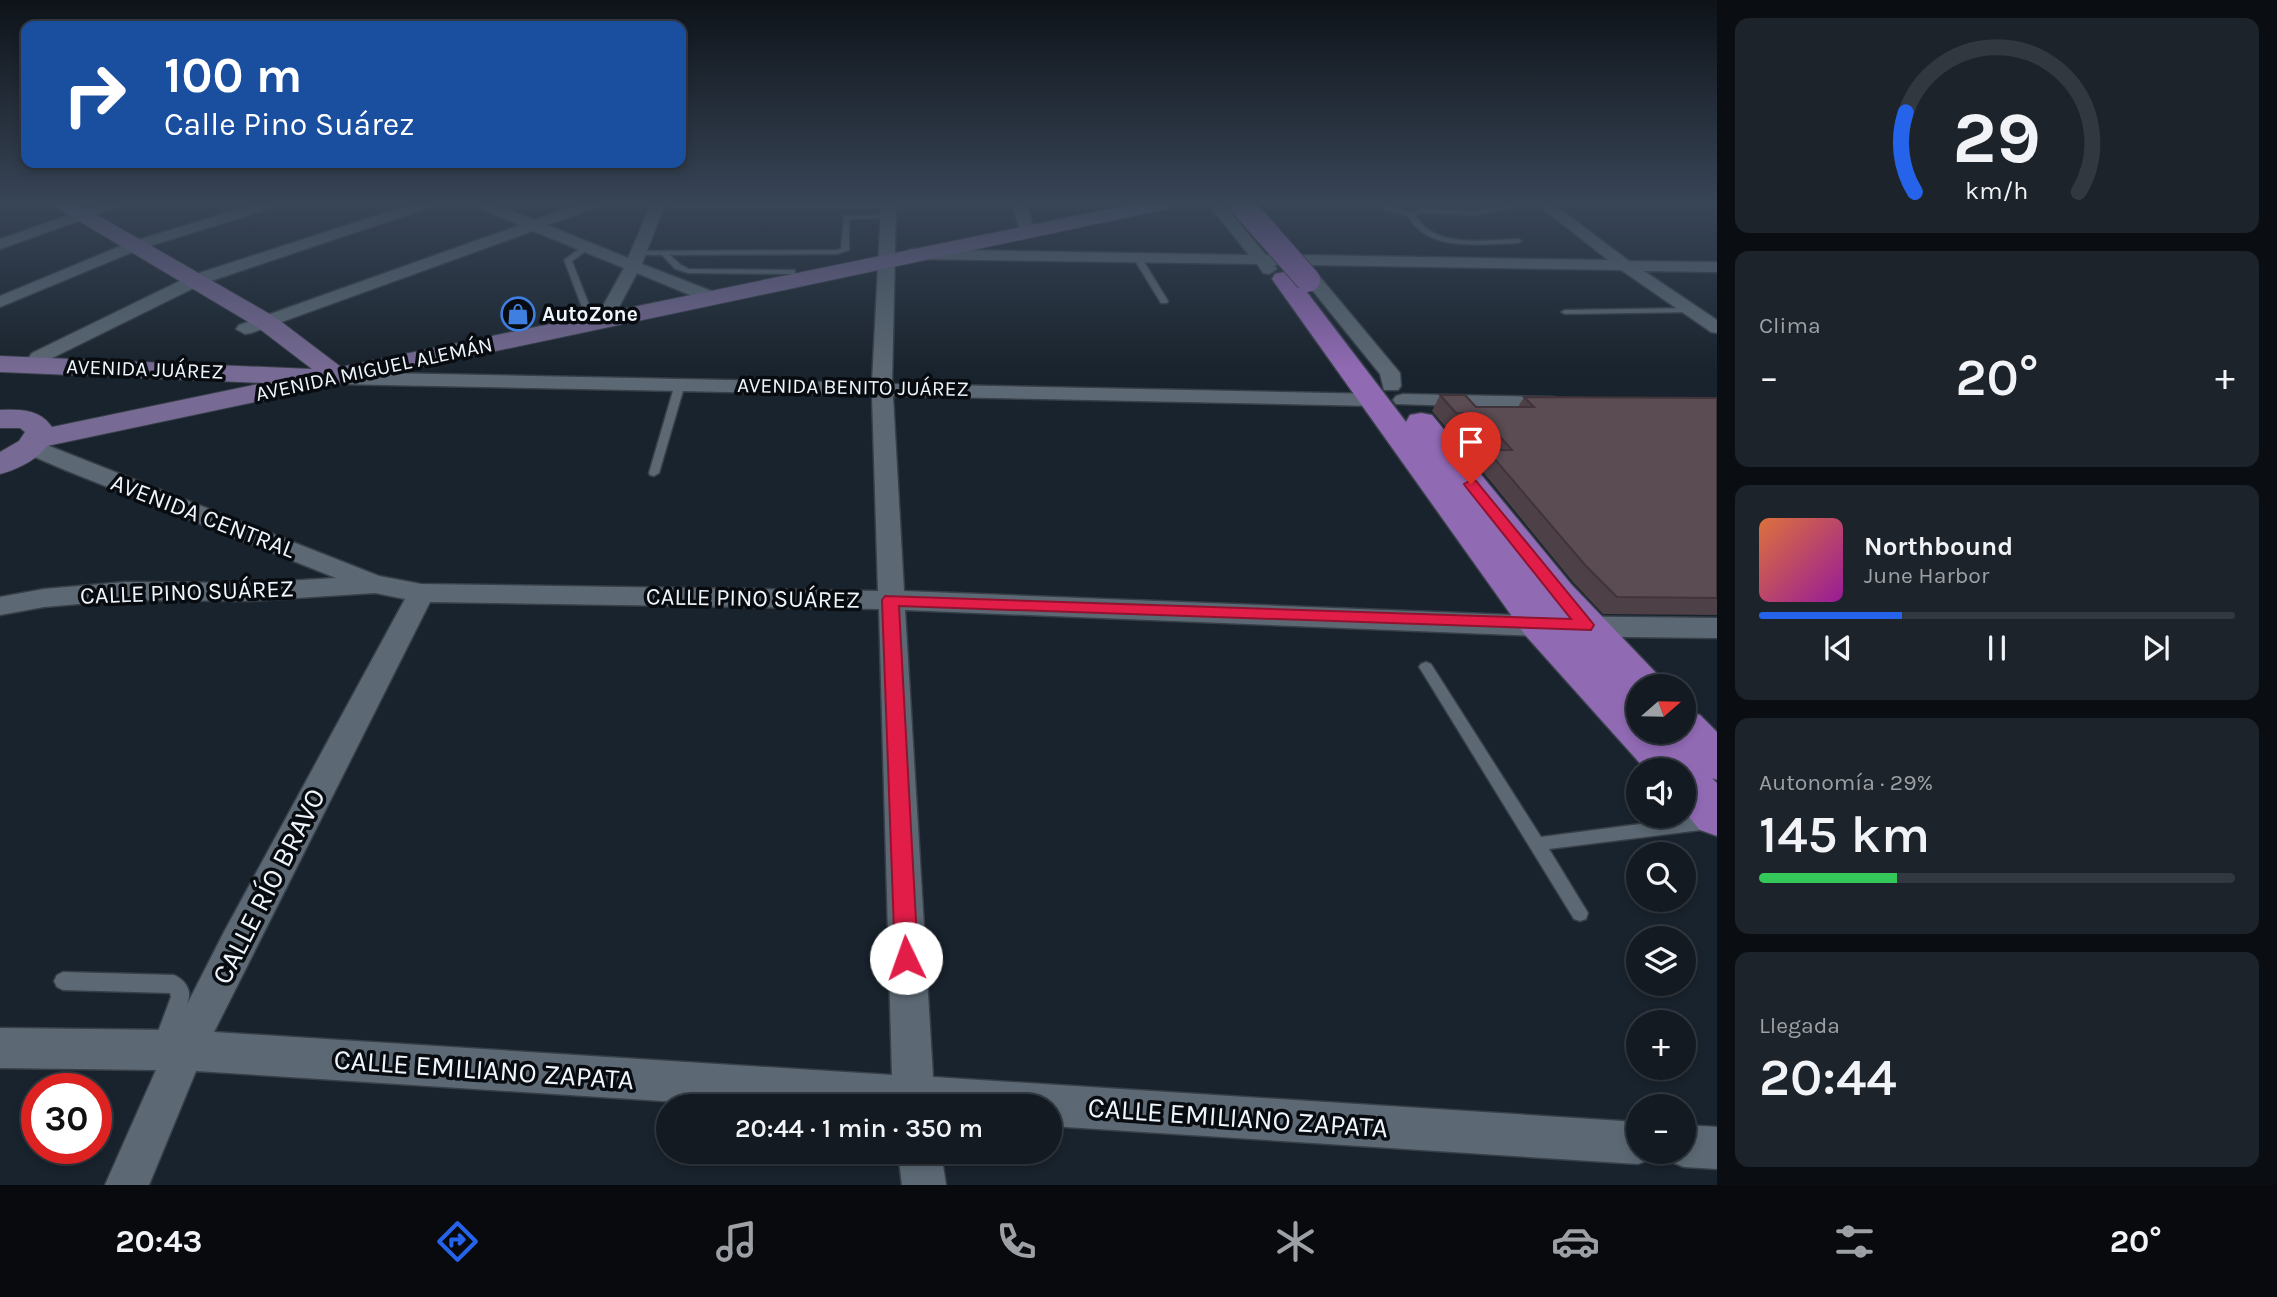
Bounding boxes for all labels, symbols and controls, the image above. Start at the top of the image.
text: 100 m [164,47,302,104]
icon: right [49,49,140,140]
text: 29 [1953,95,2041,180]
text: Calle Pino Suárez [164,106,414,143]
text: km/h [1965,176,2029,205]
shop icon: AutoZone [499,295,537,333]
place label: AutoZone [542,302,638,326]
text: Clima [1759,312,1821,339]
street label: AVENIDA MIGUEL ALEMÁN [253,332,495,406]
text: 20° [1956,347,2038,408]
street label: AVENIDA JUÁREZ [66,354,224,384]
text: − [1759,355,1779,400]
text: + [2215,355,2235,400]
street label: AVENIDA BENITO JUÁREZ [737,373,969,401]
pin [1441,412,1501,484]
icon: arrive [1452,423,1490,461]
street label: AVENIDA CENTRAL [107,468,300,564]
text: Northbound [1864,531,2013,562]
text: June Harbor [1864,562,1989,589]
street label: CALLE PINO SUÁREZ [79,573,294,610]
street label: CALLE PINO SUÁREZ [646,581,860,614]
icon: previous [1819,629,1857,667]
icon: pause [1978,629,2016,667]
icon: next [2137,629,2175,667]
north arrow [1626,674,1696,744]
map controls [1626,674,1696,1164]
button: sound [1626,758,1696,828]
text: Autonomía · 29% [1759,769,1933,796]
street label: CALLE RÍO BRAVO [204,783,332,989]
text: 145 km [1759,804,1930,865]
button: search [1626,842,1696,912]
position arrow [869,921,943,995]
button: layers [1626,926,1696,996]
button: + [1626,1010,1696,1080]
text: Llegada [1759,1012,1840,1039]
street label: CALLE EMILIANO ZAPATA [333,1043,635,1096]
text: 20:44 [1759,1047,1897,1108]
speed limit sign: 30 [21,1073,112,1164]
street label: CALLE EMILIANO ZAPATA [1087,1091,1389,1144]
button: − [1626,1094,1696,1164]
text: 20:44 · 1 min · 350 m [735,1113,983,1144]
icon: directions [433,1217,482,1266]
icon: music [712,1217,761,1266]
icon: phone [992,1217,1041,1266]
icon: climate [1271,1217,1320,1266]
icon: car [1551,1217,1600,1266]
icon: filters [1830,1217,1879,1266]
text: 20:43 [115,1223,202,1260]
text: 20° [2110,1223,2162,1260]

